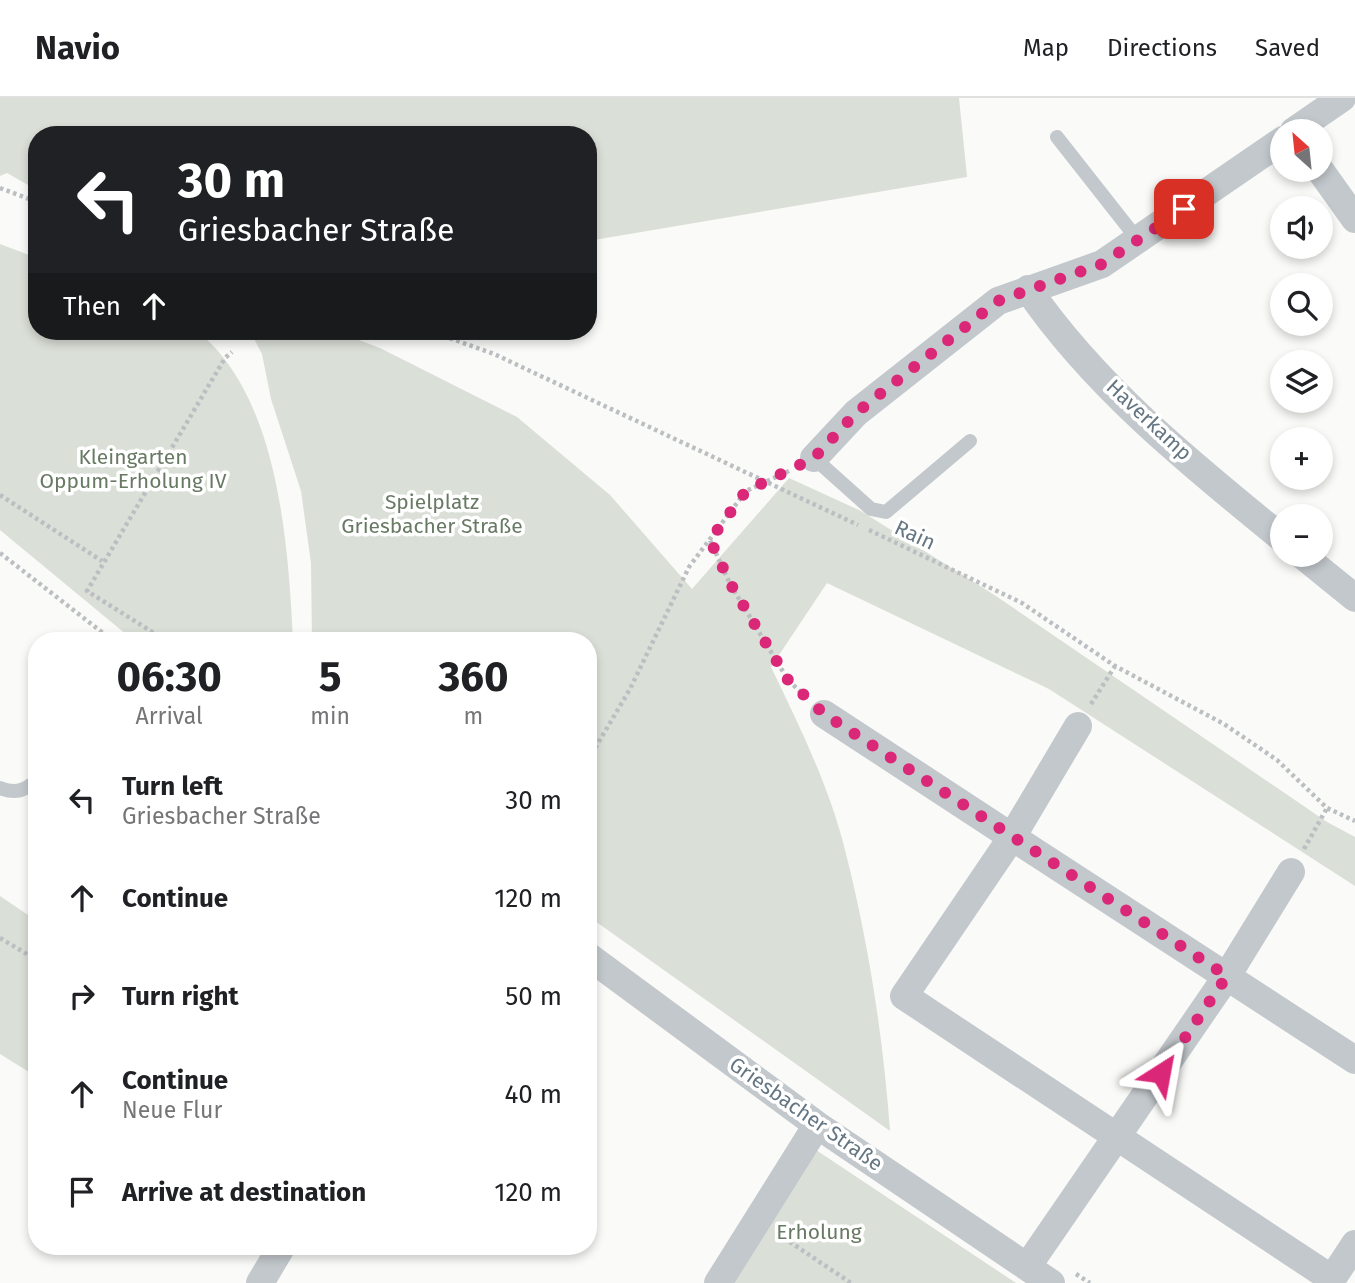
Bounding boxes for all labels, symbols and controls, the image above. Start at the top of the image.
text: Navio [35,28,120,68]
text: Map [1023,34,1069,62]
text: Directions [1107,34,1217,62]
text: Saved [1255,34,1320,62]
north arrow [1270,119,1334,182]
map controls [1270,119,1333,567]
text: 30 m [178,151,285,210]
icon: left [63,154,154,245]
pin [1154,179,1214,239]
icon: arrive [1165,190,1203,228]
button: sound [1270,196,1333,259]
text: Griesbacher Straße [178,211,454,249]
button: search [1270,273,1333,336]
icon: ahead [135,287,173,325]
text: Then [63,291,121,322]
button: layers [1270,350,1333,413]
street label: Haverkamp [1101,374,1197,466]
button: + [1270,427,1333,490]
park label: Kleingarten Oppum-Erholung IV [40,444,227,494]
park label: Spielplatz Griesbacher Straße [341,489,523,539]
button: − [1270,504,1333,567]
street label: Rain [890,514,940,556]
text: 06:30 [116,652,222,702]
text: 5 [319,652,341,702]
text: 360 [438,652,509,702]
text: Arrival [135,702,203,730]
text: min [310,702,350,730]
text: m [464,702,483,730]
text: Turn left [122,771,223,802]
icon: left [63,781,101,819]
text: 30 m [505,785,562,816]
text: Griesbacher Straße [122,802,321,830]
icon: ahead [63,879,101,917]
text: Continue [122,883,228,914]
text: 120 m [494,883,562,914]
icon: right [63,977,101,1015]
text: Turn right [122,981,239,1012]
text: 50 m [505,981,562,1012]
position arrow [1124,1036,1198,1110]
street label: Griesbacher Straße [724,1051,888,1177]
text: Continue [122,1065,228,1096]
icon: ahead [63,1075,101,1113]
text: 40 m [504,1079,562,1110]
text: Neue Flur [122,1096,222,1124]
icon: arrive [63,1173,101,1211]
text: Arrive at destination [122,1177,366,1208]
text: 120 m [494,1177,562,1208]
park label: Erholung [776,1219,862,1245]

